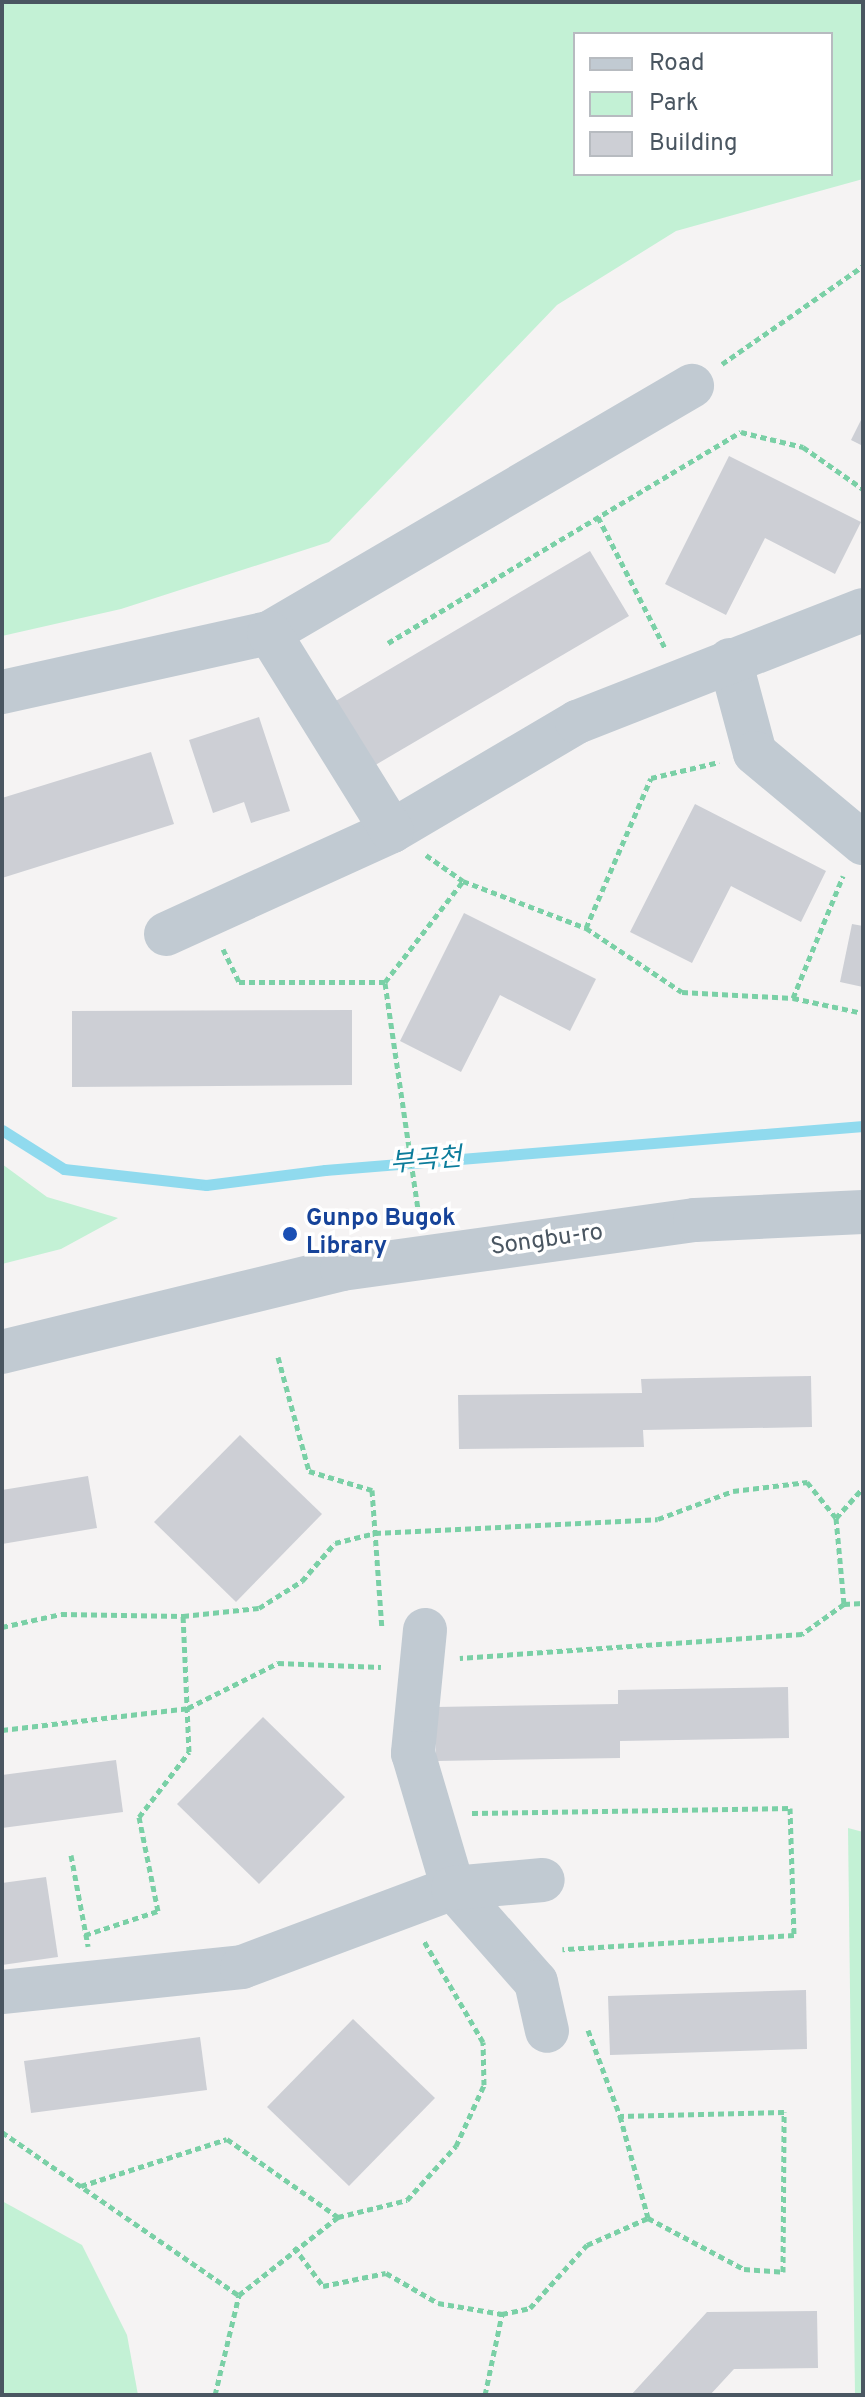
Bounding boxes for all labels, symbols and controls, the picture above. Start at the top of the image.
legend [573,32,833,176]
text: Road [649,49,705,79]
text: Park [649,89,699,119]
text: Building [649,129,738,159]
water label: 부곡천 [389,1143,463,1181]
place label: Gunpo Bugok Library [306,1206,456,1262]
street label: Songbu-ro [489,1219,605,1263]
marker: Gunpo Bugok Library [281,1225,299,1243]

